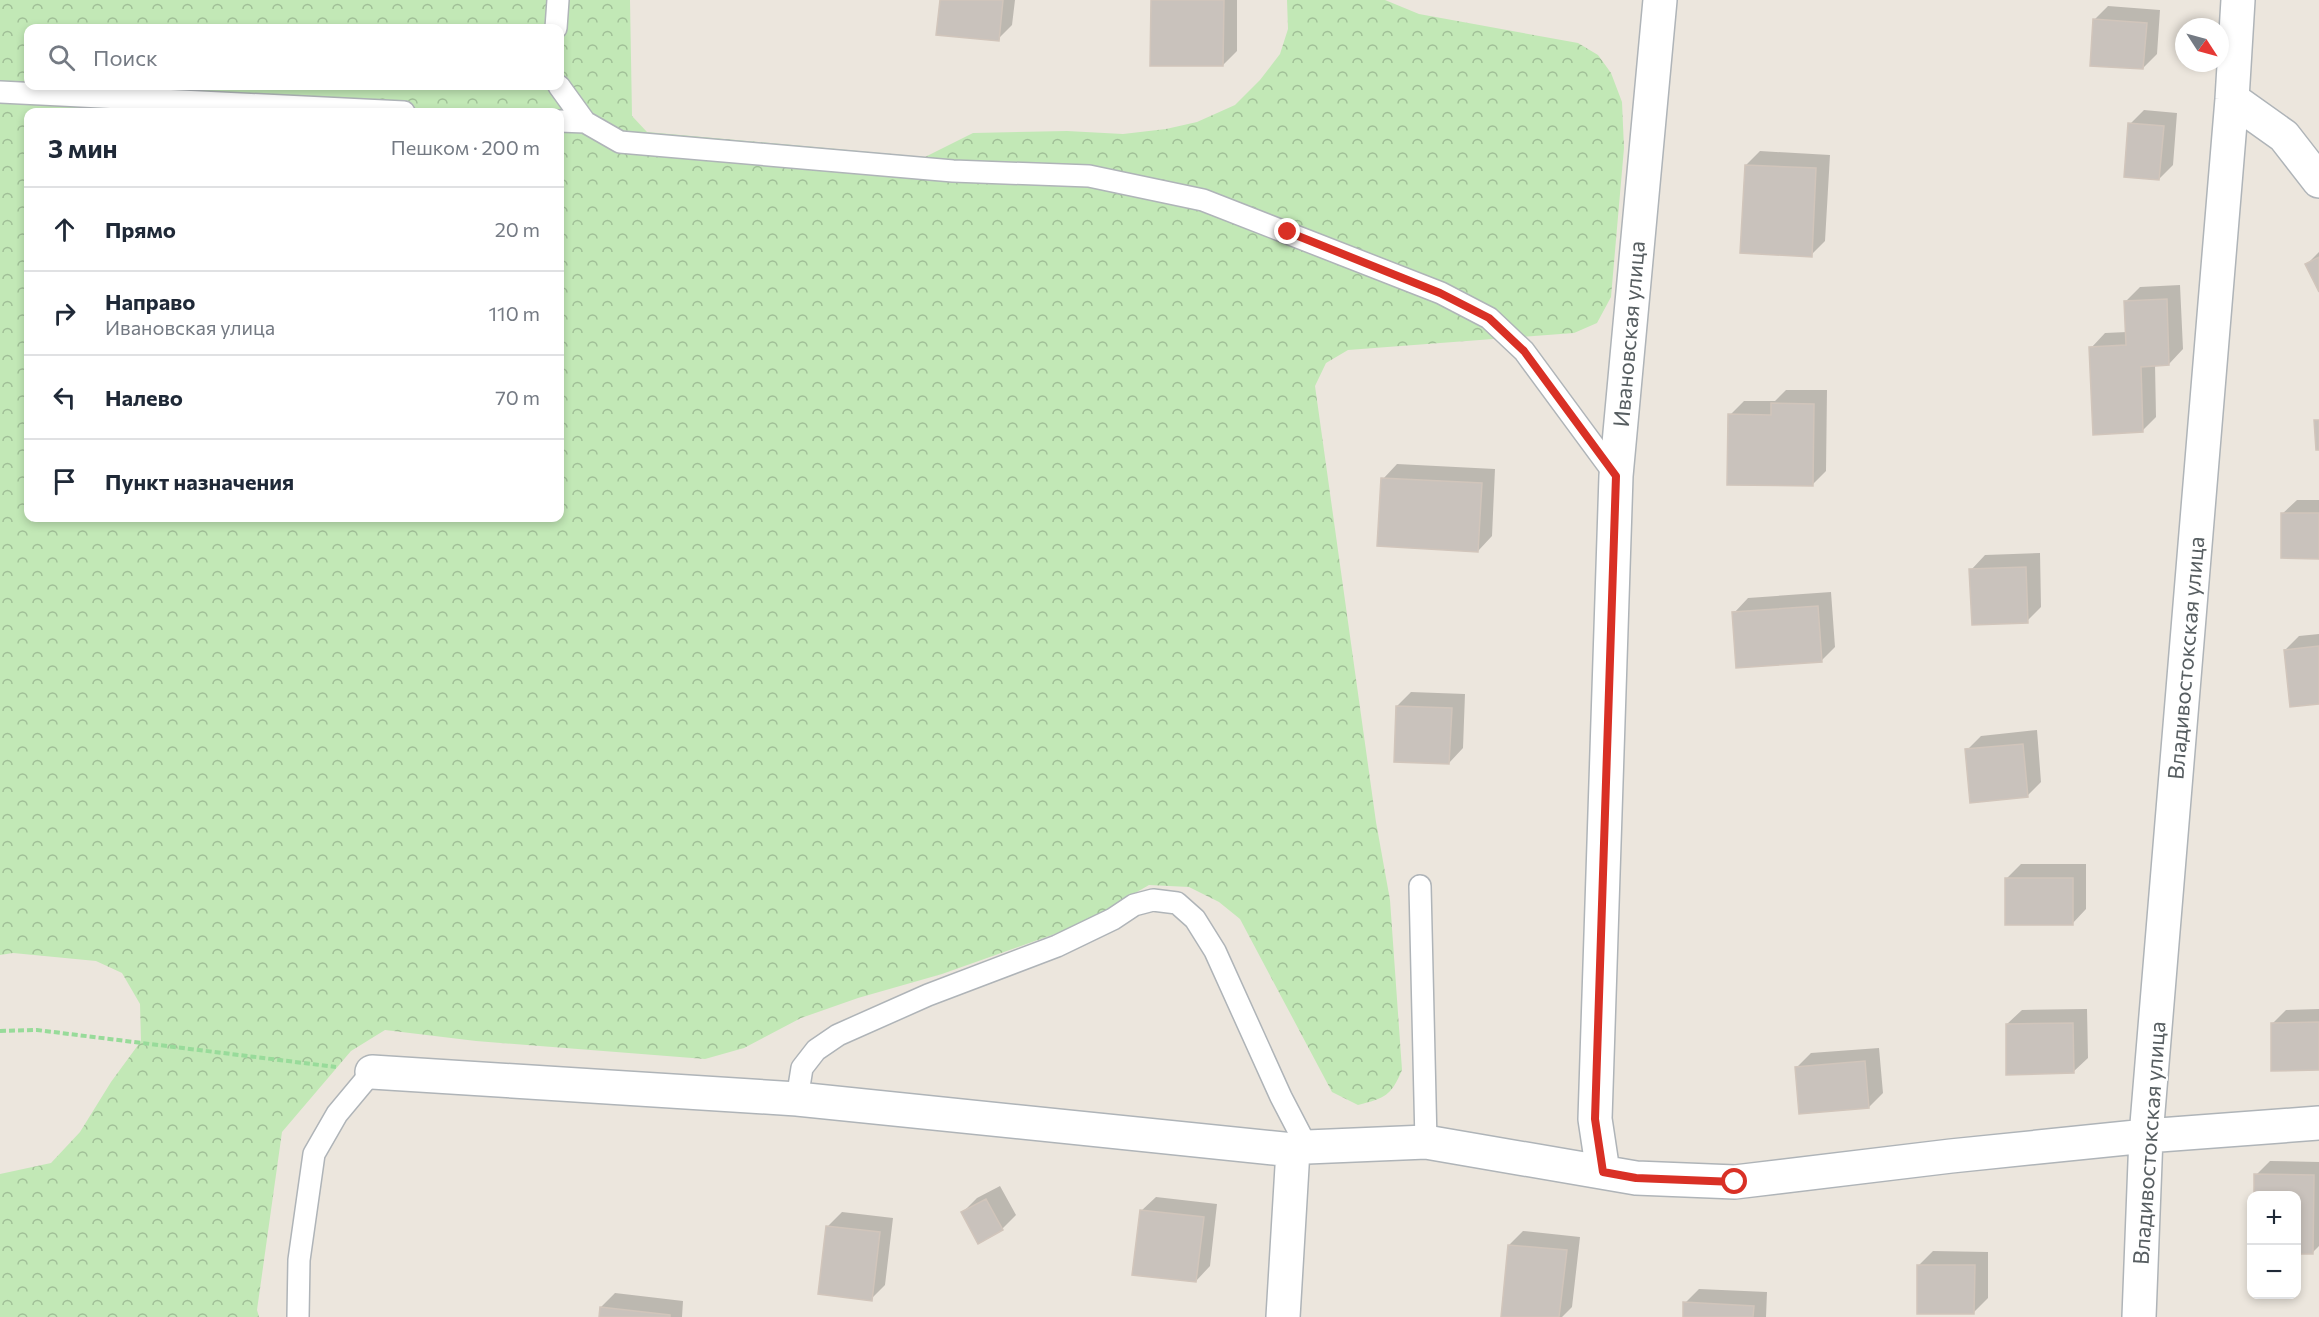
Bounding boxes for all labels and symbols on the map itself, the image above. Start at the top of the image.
north arrow [2175,18,2229,72]
route end [1274,218,1300,244]
street label: Ивановская улица [1607,240,1650,428]
street label: Владивостокская улица [2161,535,2210,781]
street label: Владивостокская улица [2127,1020,2170,1266]
route start [1721,1168,1747,1194]

